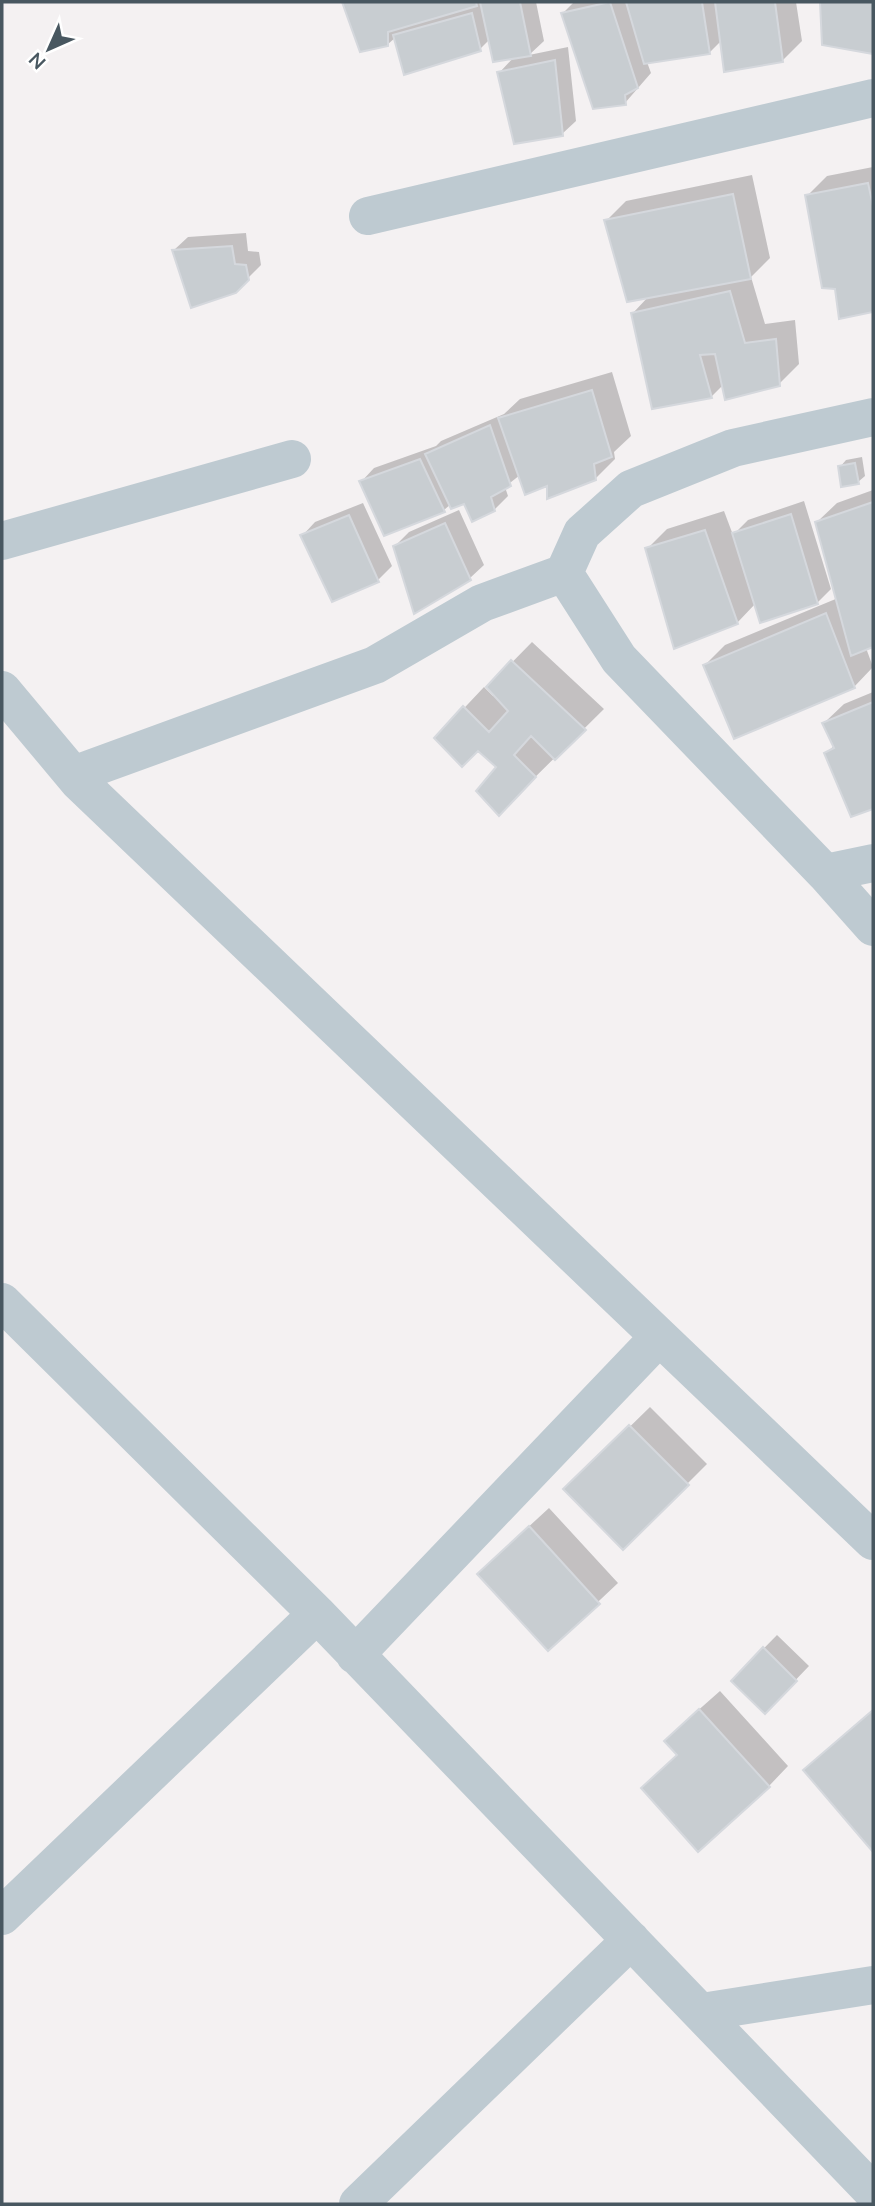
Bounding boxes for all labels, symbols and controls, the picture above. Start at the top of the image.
north arrow [14,14,84,84]
text: N [23,47,51,75]

